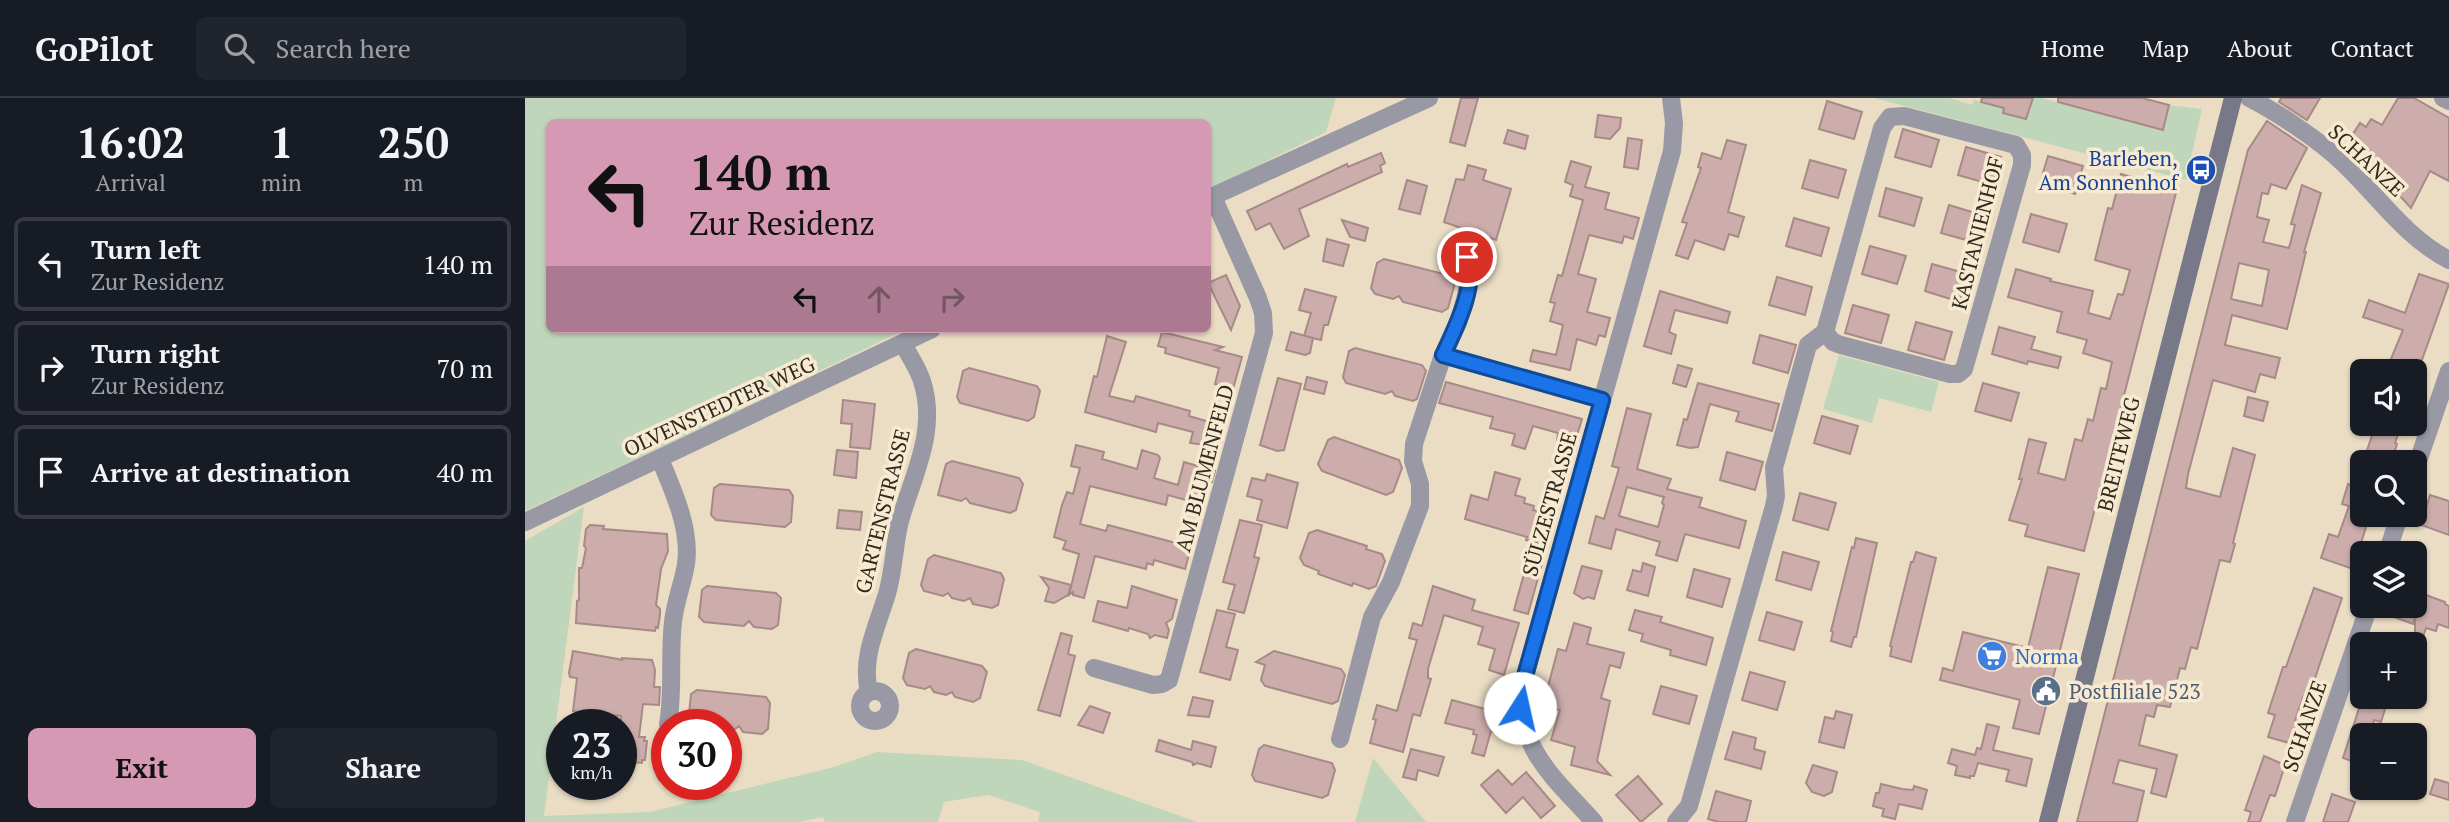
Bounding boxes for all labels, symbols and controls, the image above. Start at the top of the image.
search box [196,17,686,80]
text: GoPilot [35,27,154,70]
icon: search [220,29,258,67]
text: Search here [276,31,411,65]
text: Home [2041,32,2105,64]
text: Map [2143,32,2189,64]
text: About [2227,32,2293,64]
text: Contact [2331,32,2414,64]
text: 16:02 [76,114,185,170]
text: 1 [270,114,293,170]
text: 250 [378,114,449,170]
street label: SCHANZE [2323,117,2411,203]
text: 140 m [689,139,831,204]
place label: Barleben, Am Sonnenhof [2038,144,2180,196]
icon: left [574,147,665,238]
street label: KASTANIENHOF [1944,153,2010,313]
bus stop icon: Barleben, Am Sonnenhof [2184,153,2218,187]
text: Arrival [95,167,166,198]
text: min [261,167,302,198]
text: m [403,167,423,198]
text: Zur Residenz [689,202,875,244]
pin [1437,227,1497,287]
text: Turn left [91,232,201,266]
icon: arrive [1448,238,1486,276]
icon: left [32,245,70,283]
text: 140 m [423,247,493,281]
text: Zur Residenz [91,266,225,297]
icon: left [787,280,825,318]
icon: ahead [860,280,898,318]
icon: right [933,280,971,318]
text: Turn right [91,336,220,370]
icon: right [32,349,70,387]
street label: OLVENSTEDTER WEG [619,349,820,463]
text: 70 m [437,351,493,385]
map controls [2350,359,2427,800]
button: sound [2350,359,2427,436]
text: Zur Residenz [91,370,225,401]
street label: AM BLUMENFELD [1168,381,1240,555]
street label: BREITEWEG [2090,393,2146,514]
street label: GARTENSTRASSE [848,426,916,596]
street label: SÜLZESTRASSE [1515,429,1583,579]
button: search [2350,450,2427,527]
icon: arrive [32,453,70,491]
text: Arrive at destination [91,455,350,489]
text: 40 m [437,455,493,489]
button: layers [2350,541,2427,618]
button: + [2350,632,2427,709]
supermarket icon: Norma [1975,639,2009,673]
place label: Norma [2015,642,2079,670]
position arrow [1483,671,1557,745]
public building icon: Postfiliale 523 [2029,674,2063,708]
place label: Postfiliale 523 [2069,677,2201,705]
street label: SCHANZE [2275,677,2333,775]
speed limit sign: 30 [651,709,742,800]
text: 23 [572,722,611,768]
button: − [2350,723,2427,800]
button: Exit [28,728,256,808]
button: Share [270,728,497,808]
text: km/h [571,760,612,784]

